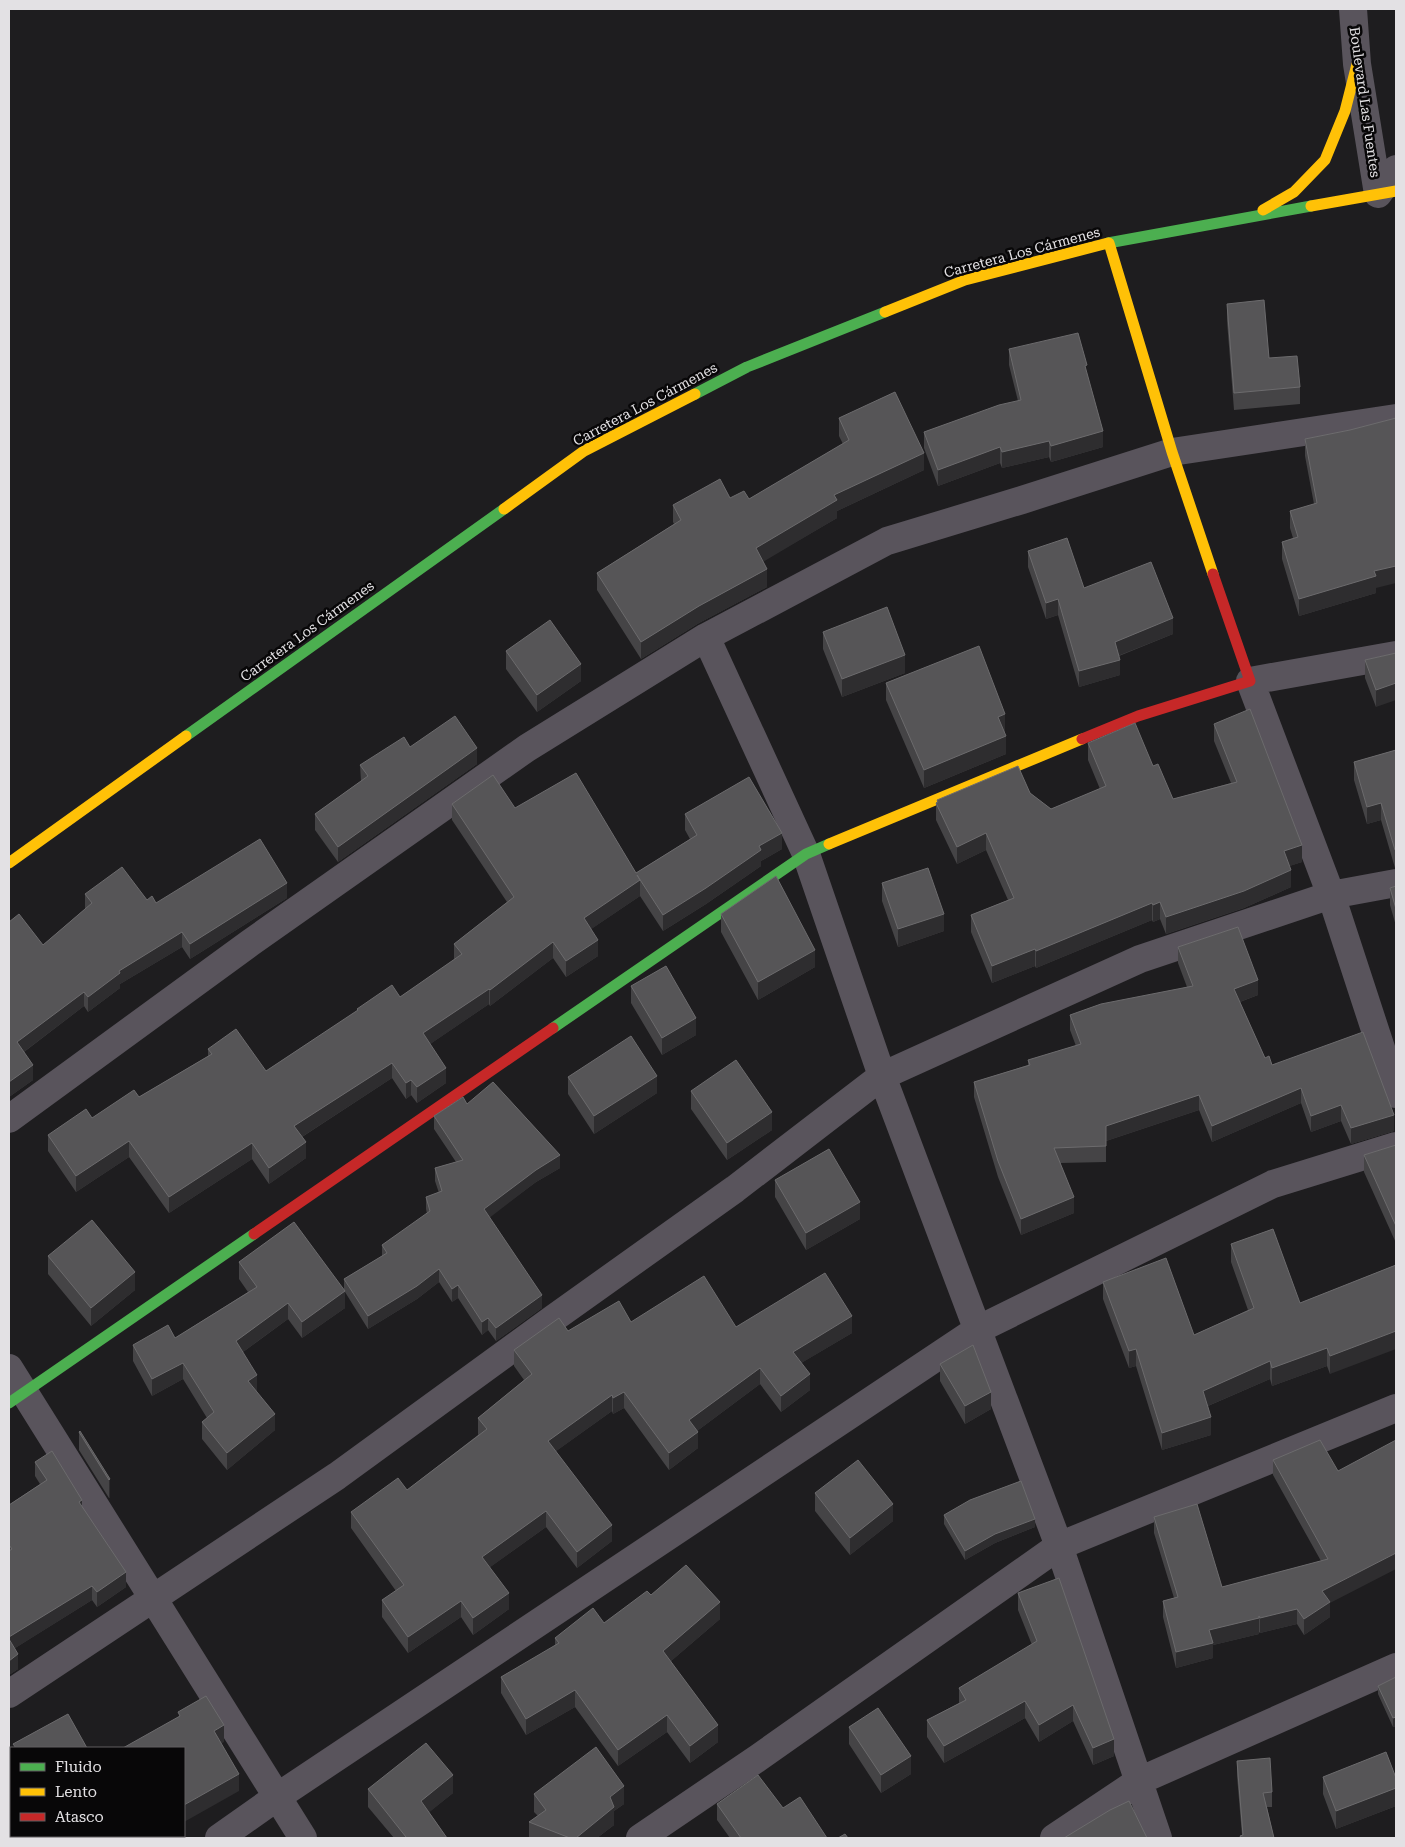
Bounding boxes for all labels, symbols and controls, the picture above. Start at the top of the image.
street label: Boulevard Las Fuentes [1346,26,1384,179]
street label: Carretera Los Cármenes [942,223,1102,281]
street label: Carretera Los Cármenes [570,359,720,449]
street label: Carretera Los Cármenes [237,577,377,685]
legend [10,1747,185,1837]
text: Fluido [55,1758,102,1776]
text: Lento [55,1783,97,1801]
text: Atasco [55,1808,104,1826]

